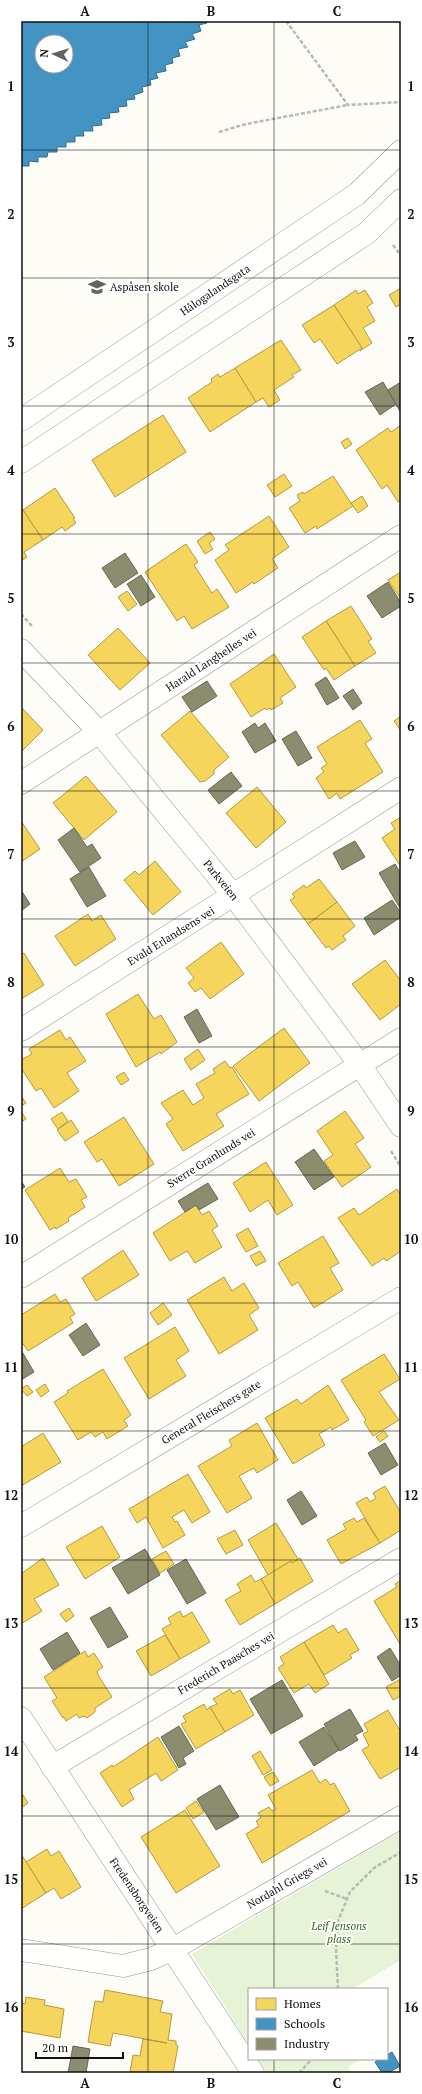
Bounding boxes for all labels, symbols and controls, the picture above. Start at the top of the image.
text: A [80,2,90,20]
text: B [207,2,215,20]
text: C [333,2,341,20]
north arrow [34,34,74,74]
text: N [37,48,51,58]
text: 1 [7,77,15,95]
text: 1 [407,77,415,95]
text: 2 [7,205,15,223]
text: 2 [407,205,415,223]
street label: Hålogalandsgata [177,261,253,319]
school or university icon: Aspåsen skole [87,277,107,297]
place label: Aspåsen skole [110,280,179,294]
text: 3 [7,333,15,351]
text: 3 [407,333,415,351]
text: 4 [7,461,15,479]
text: 4 [407,461,415,479]
text: 5 [7,589,15,607]
text: 5 [407,589,415,607]
street label: Harald Langhelles vei [163,625,259,695]
text: 6 [7,717,15,735]
text: 6 [407,717,415,735]
text: 7 [7,845,15,863]
text: 7 [407,845,415,863]
street label: Parkveien [200,857,242,904]
street label: Evald Erlandsens vei [125,904,217,968]
text: 8 [7,973,15,991]
text: 8 [407,973,415,991]
text: 9 [7,1102,15,1120]
text: 9 [407,1102,415,1120]
street label: Sverre Granlunds vei [164,1125,258,1191]
text: 10 [4,1230,19,1248]
text: 10 [404,1230,419,1248]
text: 11 [4,1358,18,1376]
text: 11 [404,1358,418,1376]
street label: General Fleischers gate [159,1377,264,1447]
text: 12 [4,1486,18,1504]
text: 12 [404,1486,418,1504]
text: 13 [4,1614,18,1632]
text: 13 [404,1614,418,1632]
street label: Frederich Paasches vei [175,1629,277,1697]
text: 14 [4,1742,19,1760]
text: 14 [404,1742,419,1760]
street label: Nordahl Griegs vei [244,1854,330,1912]
street label: Fredensborgveien [107,1855,167,1935]
text: 15 [4,1870,18,1888]
text: 15 [404,1870,418,1888]
park label: Leif Jensons plass [310,1919,367,1946]
legend [248,1988,388,2060]
text: Homes [284,1996,321,2011]
text: 16 [4,1998,18,2016]
text: 16 [404,1998,418,2016]
text: Schools [284,2016,325,2031]
scale bar [36,2034,123,2060]
text: Industry [284,2036,330,2051]
text: 20 m [42,2040,69,2055]
text: A [80,2074,90,2092]
text: B [207,2074,215,2092]
text: C [333,2074,341,2092]

